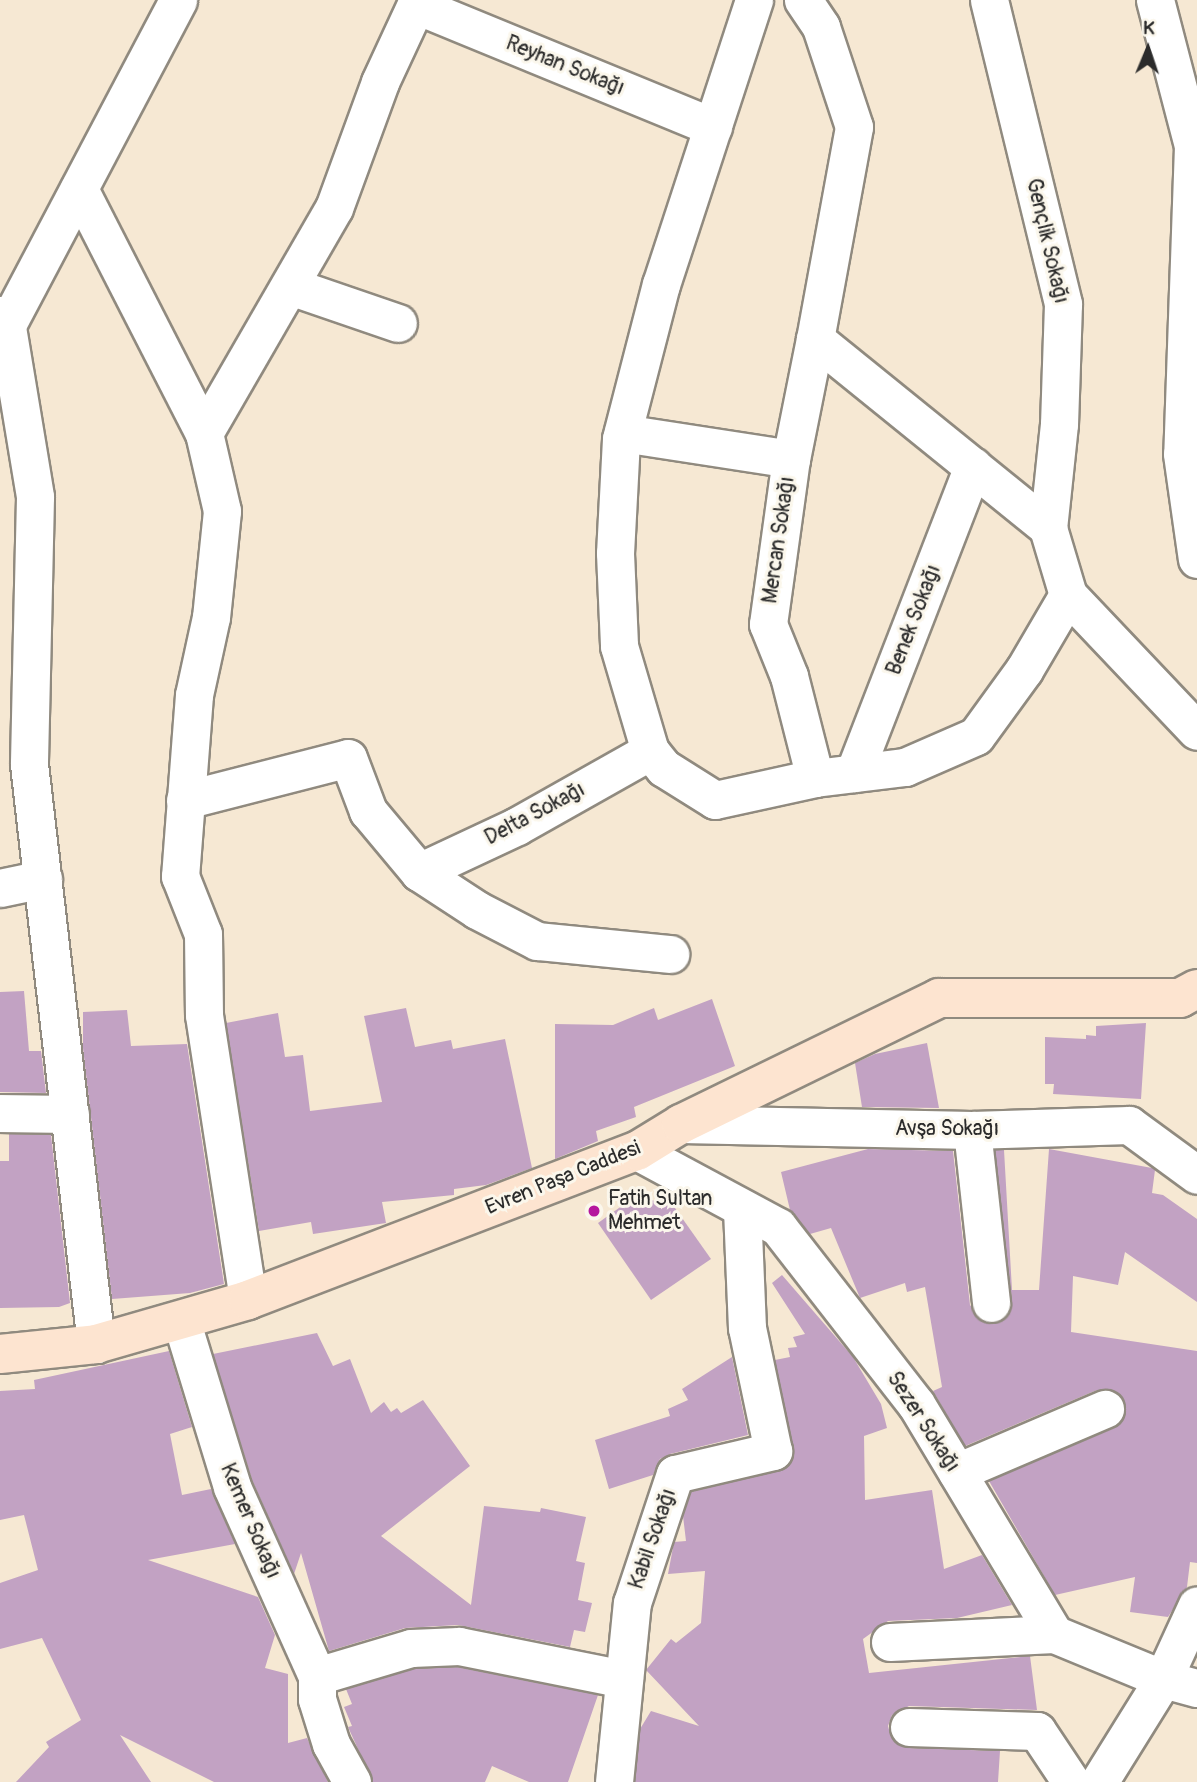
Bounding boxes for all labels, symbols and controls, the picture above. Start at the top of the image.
north arrow [1113,14,1183,84]
text: K [1143,16,1155,40]
street label: Reyhan Sokağı [502,31,628,101]
street label: Gençlik Sokağı [1020,176,1074,306]
street label: Mercan Sokağı [758,475,800,605]
street label: Benek Sokağı [881,561,947,679]
street label: Delta Sokağı [481,777,589,851]
street label: Avşa Sokağı [895,1116,999,1142]
street label: Evren Paşa Caddesi [482,1135,644,1221]
place label: Fatih Sultan Mehmet [608,1186,712,1236]
marker: Fatih Sultan Mehmet [586,1203,602,1219]
street label: Sezer Sokağı [881,1367,965,1477]
street label: Kemer Sokağı [214,1460,286,1582]
street label: Kabil Sokağı [624,1485,682,1593]

